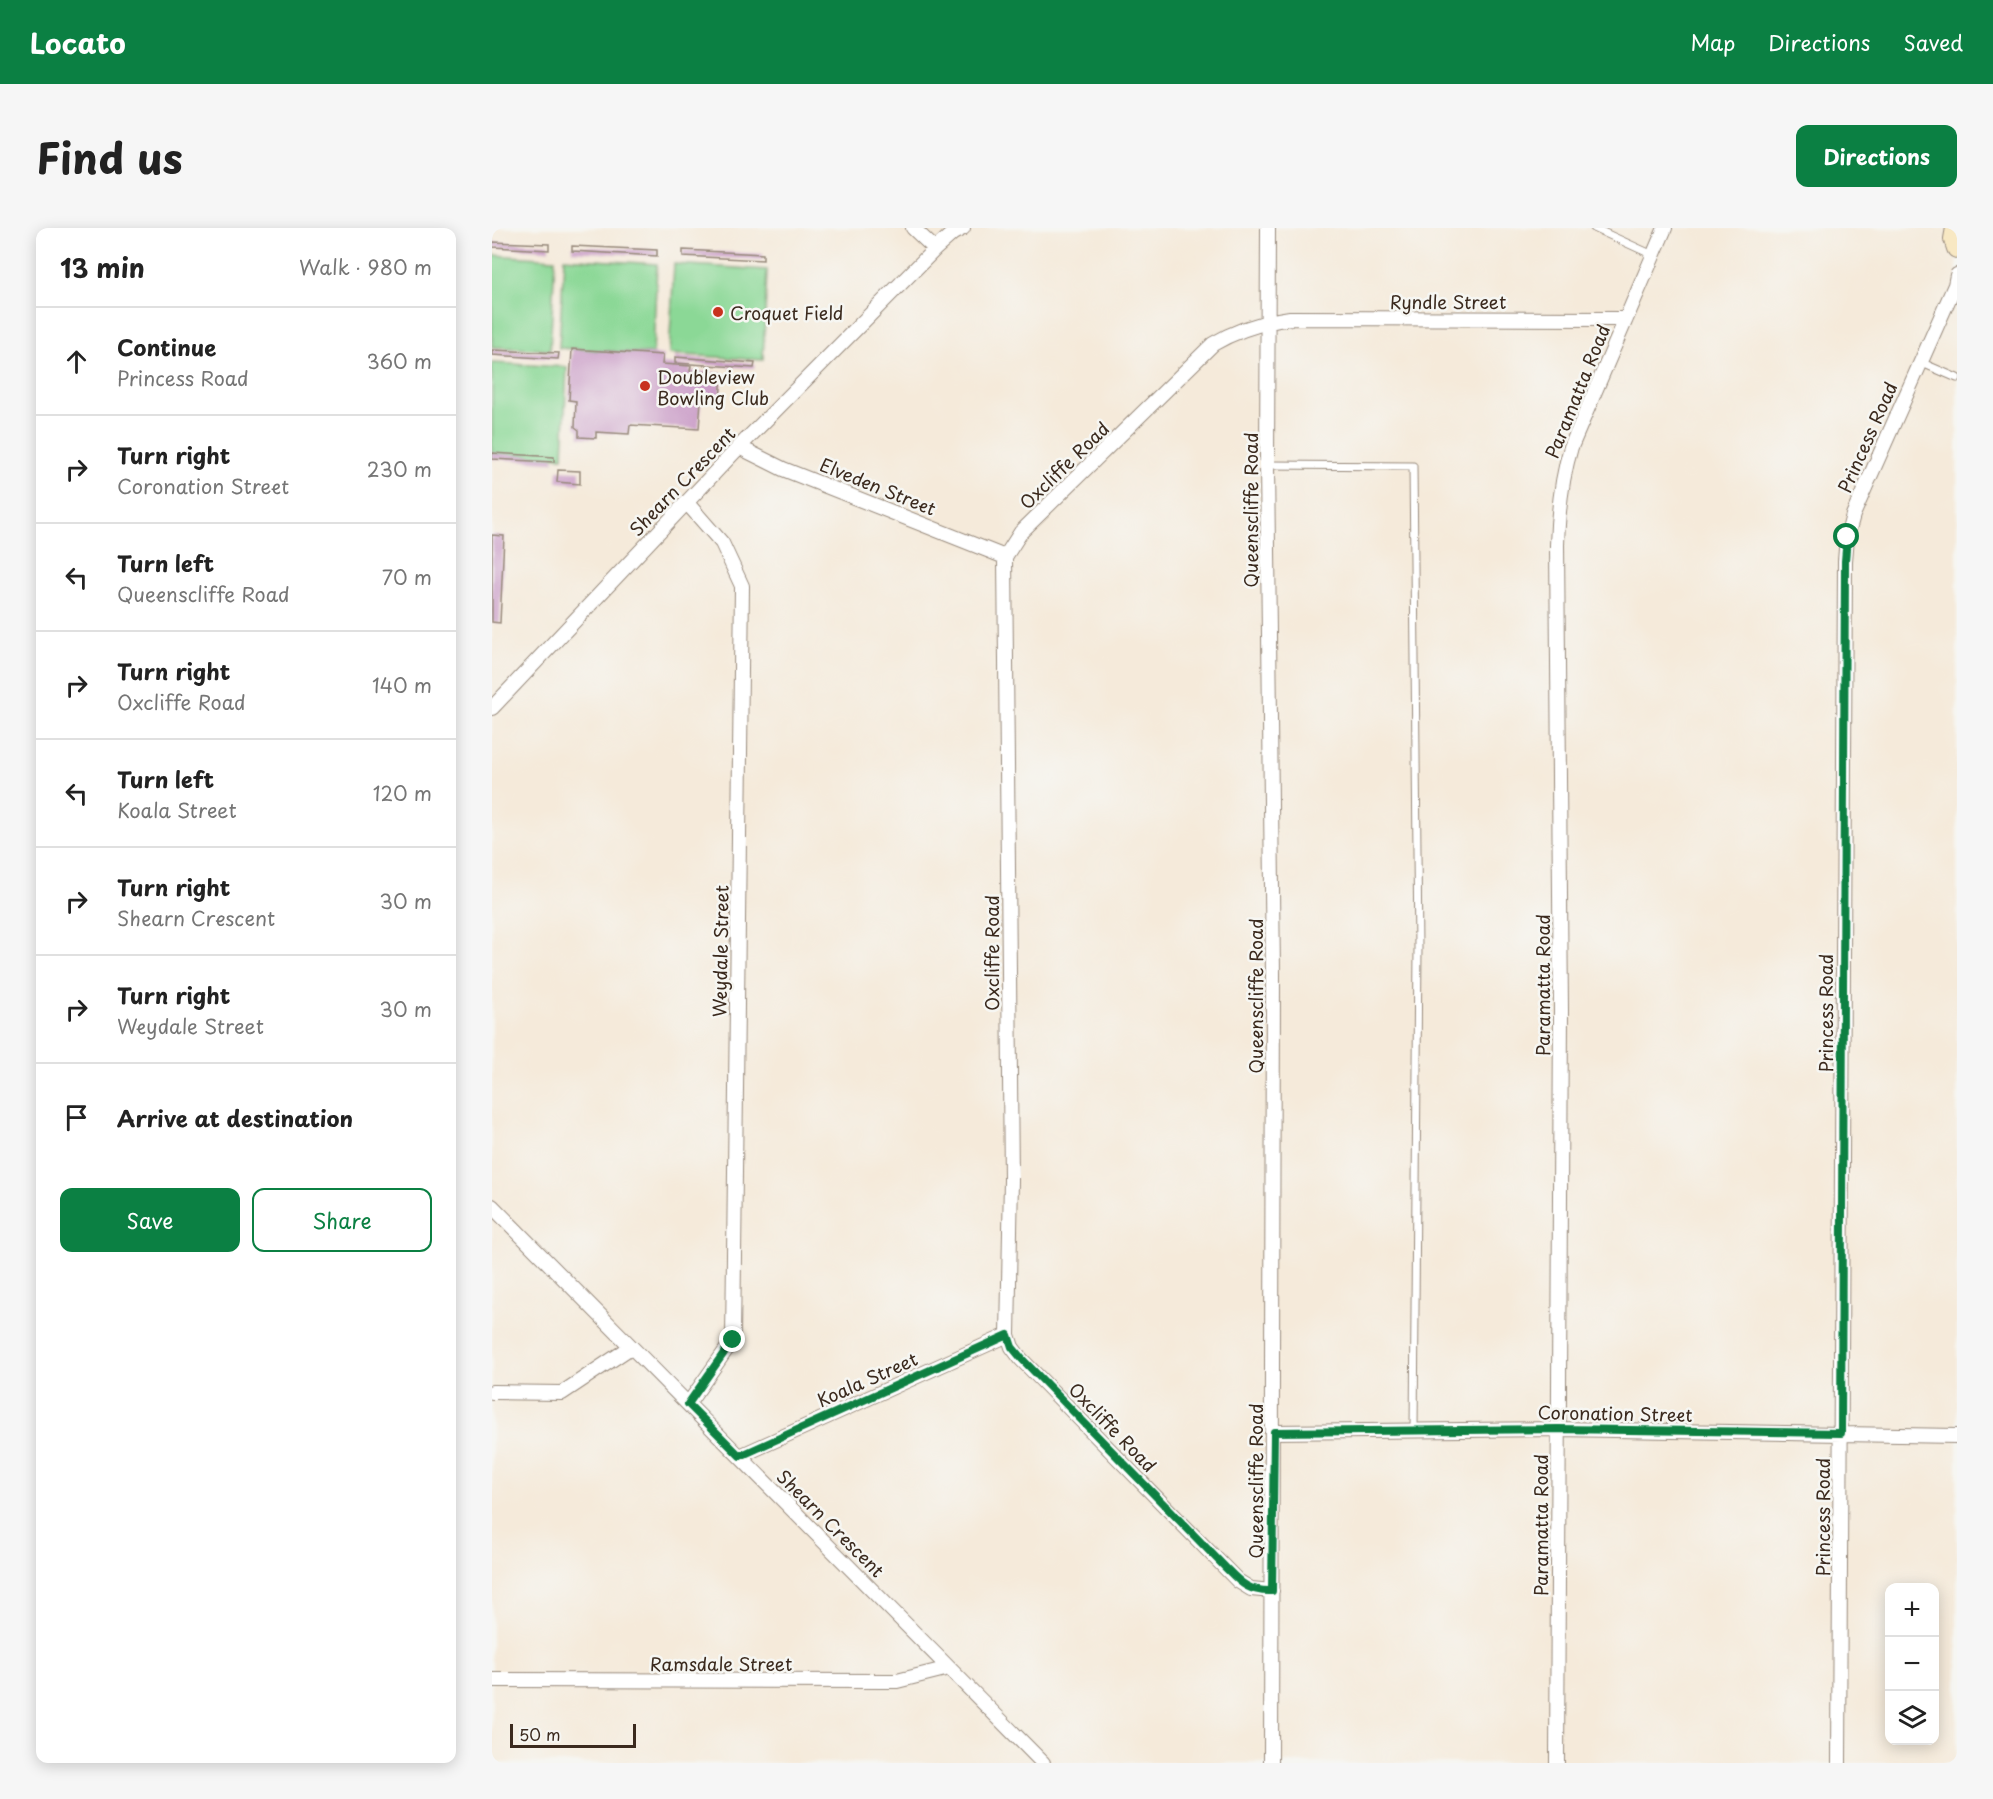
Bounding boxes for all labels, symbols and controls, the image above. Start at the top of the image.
text: Locato [30,21,126,64]
text: Map [1690,26,1735,58]
text: Directions [1768,26,1870,58]
text: Saved [1903,26,1963,58]
text: Find us [36,125,183,188]
button: Directions [1796,125,1957,187]
text: 13 min [60,248,145,287]
text: Walk · 980 m [299,252,432,282]
street label: Ryndle Street [1390,288,1506,315]
place label: Croquet Field [730,299,844,326]
marker: Croquet Field [711,305,725,319]
street label: Paramatta Road [1538,320,1616,462]
text: Continue [117,330,216,363]
icon: ahead [60,345,93,378]
text: 360 m [366,346,432,376]
text: Princess Road [117,363,249,393]
place label: Doubleview Bowling Club [657,363,769,411]
street label: Princess Road [1831,377,1903,497]
marker: Doubleview Bowling Club [638,379,652,393]
street label: Oxcliffe Road [1013,415,1115,515]
street label: Shearn Crescent [623,420,741,542]
street label: Queenscliffe Road [1237,432,1264,588]
text: Turn right [117,438,230,471]
street label: Elveden Street [816,450,940,522]
icon: right [60,453,93,486]
text: 230 m [367,454,432,484]
text: Coronation Street [117,471,289,501]
route start [1833,523,1859,549]
text: Turn left [117,546,214,579]
icon: left [60,561,93,594]
text: 70 m [382,562,432,592]
text: Queenscliffe Road [117,579,290,609]
text: Turn right [117,654,230,687]
icon: right [60,669,93,702]
text: 140 m [372,670,432,700]
text: Oxcliffe Road [117,687,246,717]
text: Turn left [117,762,214,795]
icon: left [60,777,93,810]
text: 120 m [373,778,432,808]
text: Koala Street [117,795,237,825]
text: Turn right [117,870,230,903]
icon: right [60,885,93,918]
street label: Weydale Street [705,885,735,1017]
text: 30 m [379,886,432,916]
street label: Oxcliffe Road [978,895,1005,1011]
text: Shearn Crescent [117,903,275,933]
street label: Paramatta Road [1529,914,1556,1056]
street label: Queenscliffe Road [1242,918,1269,1074]
street label: Princess Road [1812,954,1839,1072]
text: Turn right [117,978,230,1011]
icon: right [60,993,93,1026]
text: 30 m [379,994,432,1024]
text: Weydale Street [117,1011,264,1041]
icon: arrive [60,1101,93,1134]
text: Arrive at destination [117,1101,353,1134]
button: Save [60,1188,240,1252]
button: Share [252,1188,432,1252]
route end [719,1326,745,1352]
street label: Koala Street [812,1345,922,1413]
street label: Oxcliffe Road [1063,1376,1163,1478]
street label: Coronation Street [1537,1398,1693,1428]
street label: Queenscliffe Road [1242,1403,1269,1559]
street label: Paramatta Road [1527,1454,1554,1596]
street label: Princess Road [1809,1458,1836,1576]
street label: Shearn Crescent [771,1463,891,1583]
map controls [1885,1583,1939,1745]
button: + [1885,1583,1939,1637]
button: − [1885,1637,1939,1691]
street label: Ramsdale Street [650,1650,792,1677]
button: layers [1885,1691,1939,1745]
scale bar [510,1721,636,1748]
text: 50 m [519,1722,560,1746]

